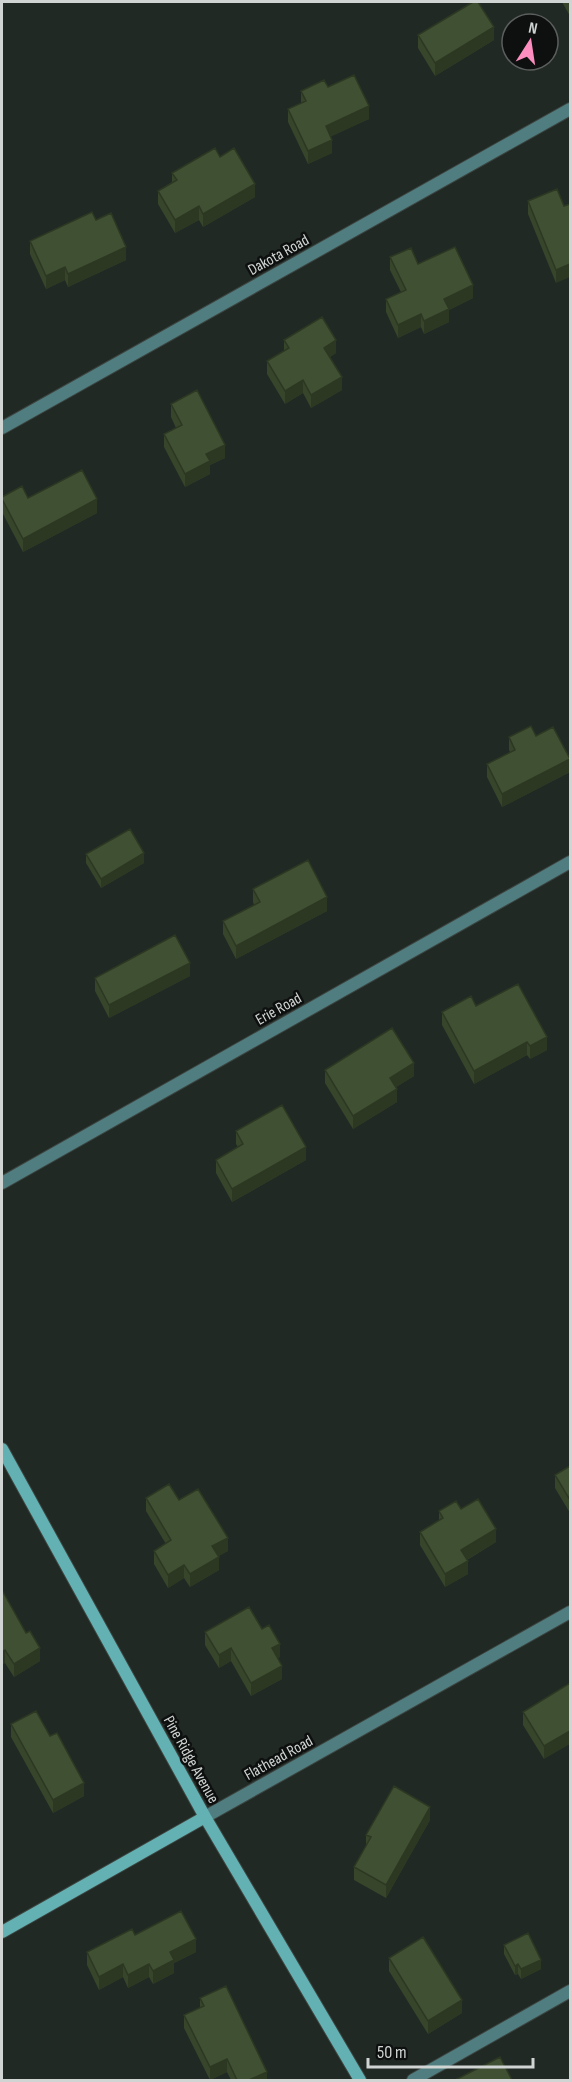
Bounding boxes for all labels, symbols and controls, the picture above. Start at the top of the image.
north arrow [500,12,560,72]
text: N [527,19,539,39]
street label: Dakota Road [245,231,312,280]
street label: Erie Road [252,989,305,1030]
street label: Pine Ridge Avenue [159,1713,223,1807]
street label: Flathead Road [241,1732,316,1785]
scale bar [368,2031,533,2069]
text: 50 m [377,2042,407,2063]

